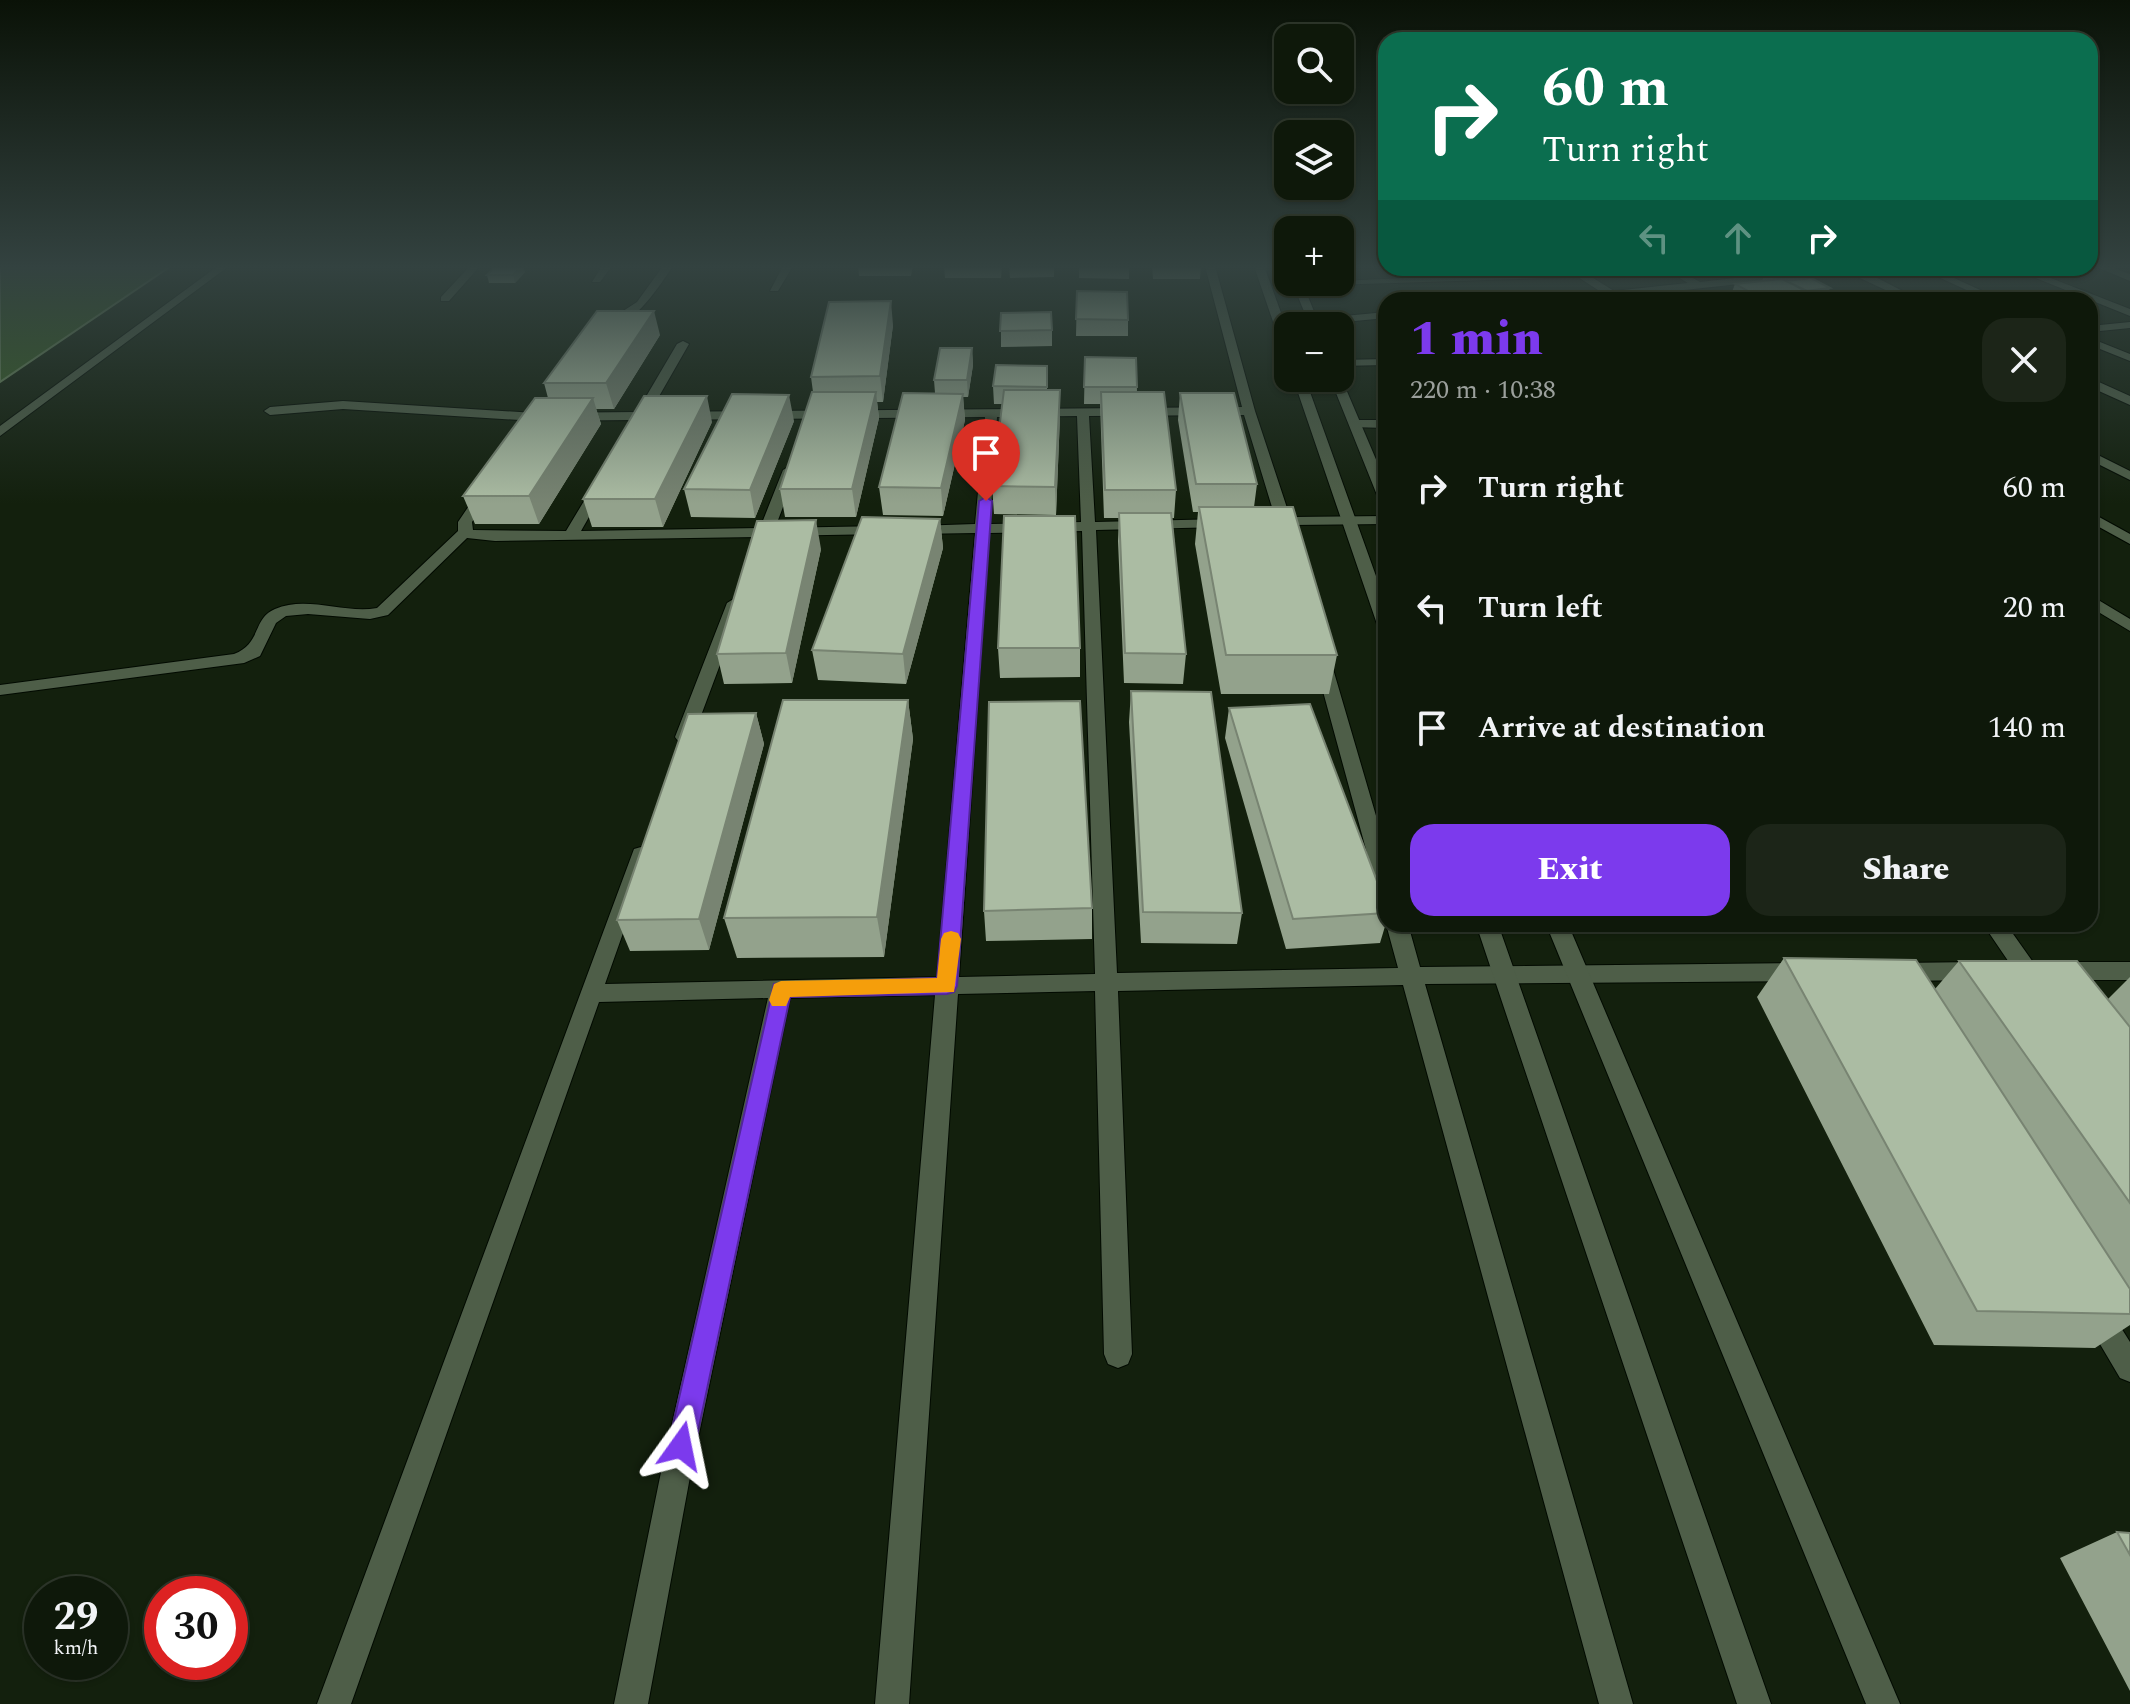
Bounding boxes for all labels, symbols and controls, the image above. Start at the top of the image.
map controls [1274,24,1354,392]
button: search [1274,24,1354,104]
text: 60 m [1542,46,1669,131]
icon: right [1410,64,1514,168]
button: layers [1274,120,1354,200]
text: Turn right [1542,123,1709,178]
button: + [1274,216,1354,296]
icon: left [1632,216,1676,260]
icon: ahead [1716,216,1760,260]
icon: right [1800,216,1844,260]
text: 1 min [1410,303,1543,376]
button: − [1274,312,1354,392]
button: close [1982,318,2066,402]
text: 220 m · 10:38 [1410,370,1556,410]
pin [952,419,1020,501]
icon: arrive [964,431,1008,475]
text: Turn right [1478,465,1624,511]
text: 60 m [2003,465,2066,511]
icon: right [1410,466,1454,510]
text: Turn left [1478,585,1603,631]
text: 20 m [2003,585,2066,631]
icon: left [1410,586,1454,630]
text: Arrive at destination [1478,705,1765,751]
text: 140 m [1988,705,2066,751]
icon: arrive [1410,706,1454,750]
button: Exit [1410,824,1730,916]
button: Share [1746,824,2066,916]
position arrow [639,1404,723,1488]
speed limit sign: 30 [144,1576,248,1680]
text: 29 [54,1587,98,1648]
text: km/h [54,1633,99,1663]

